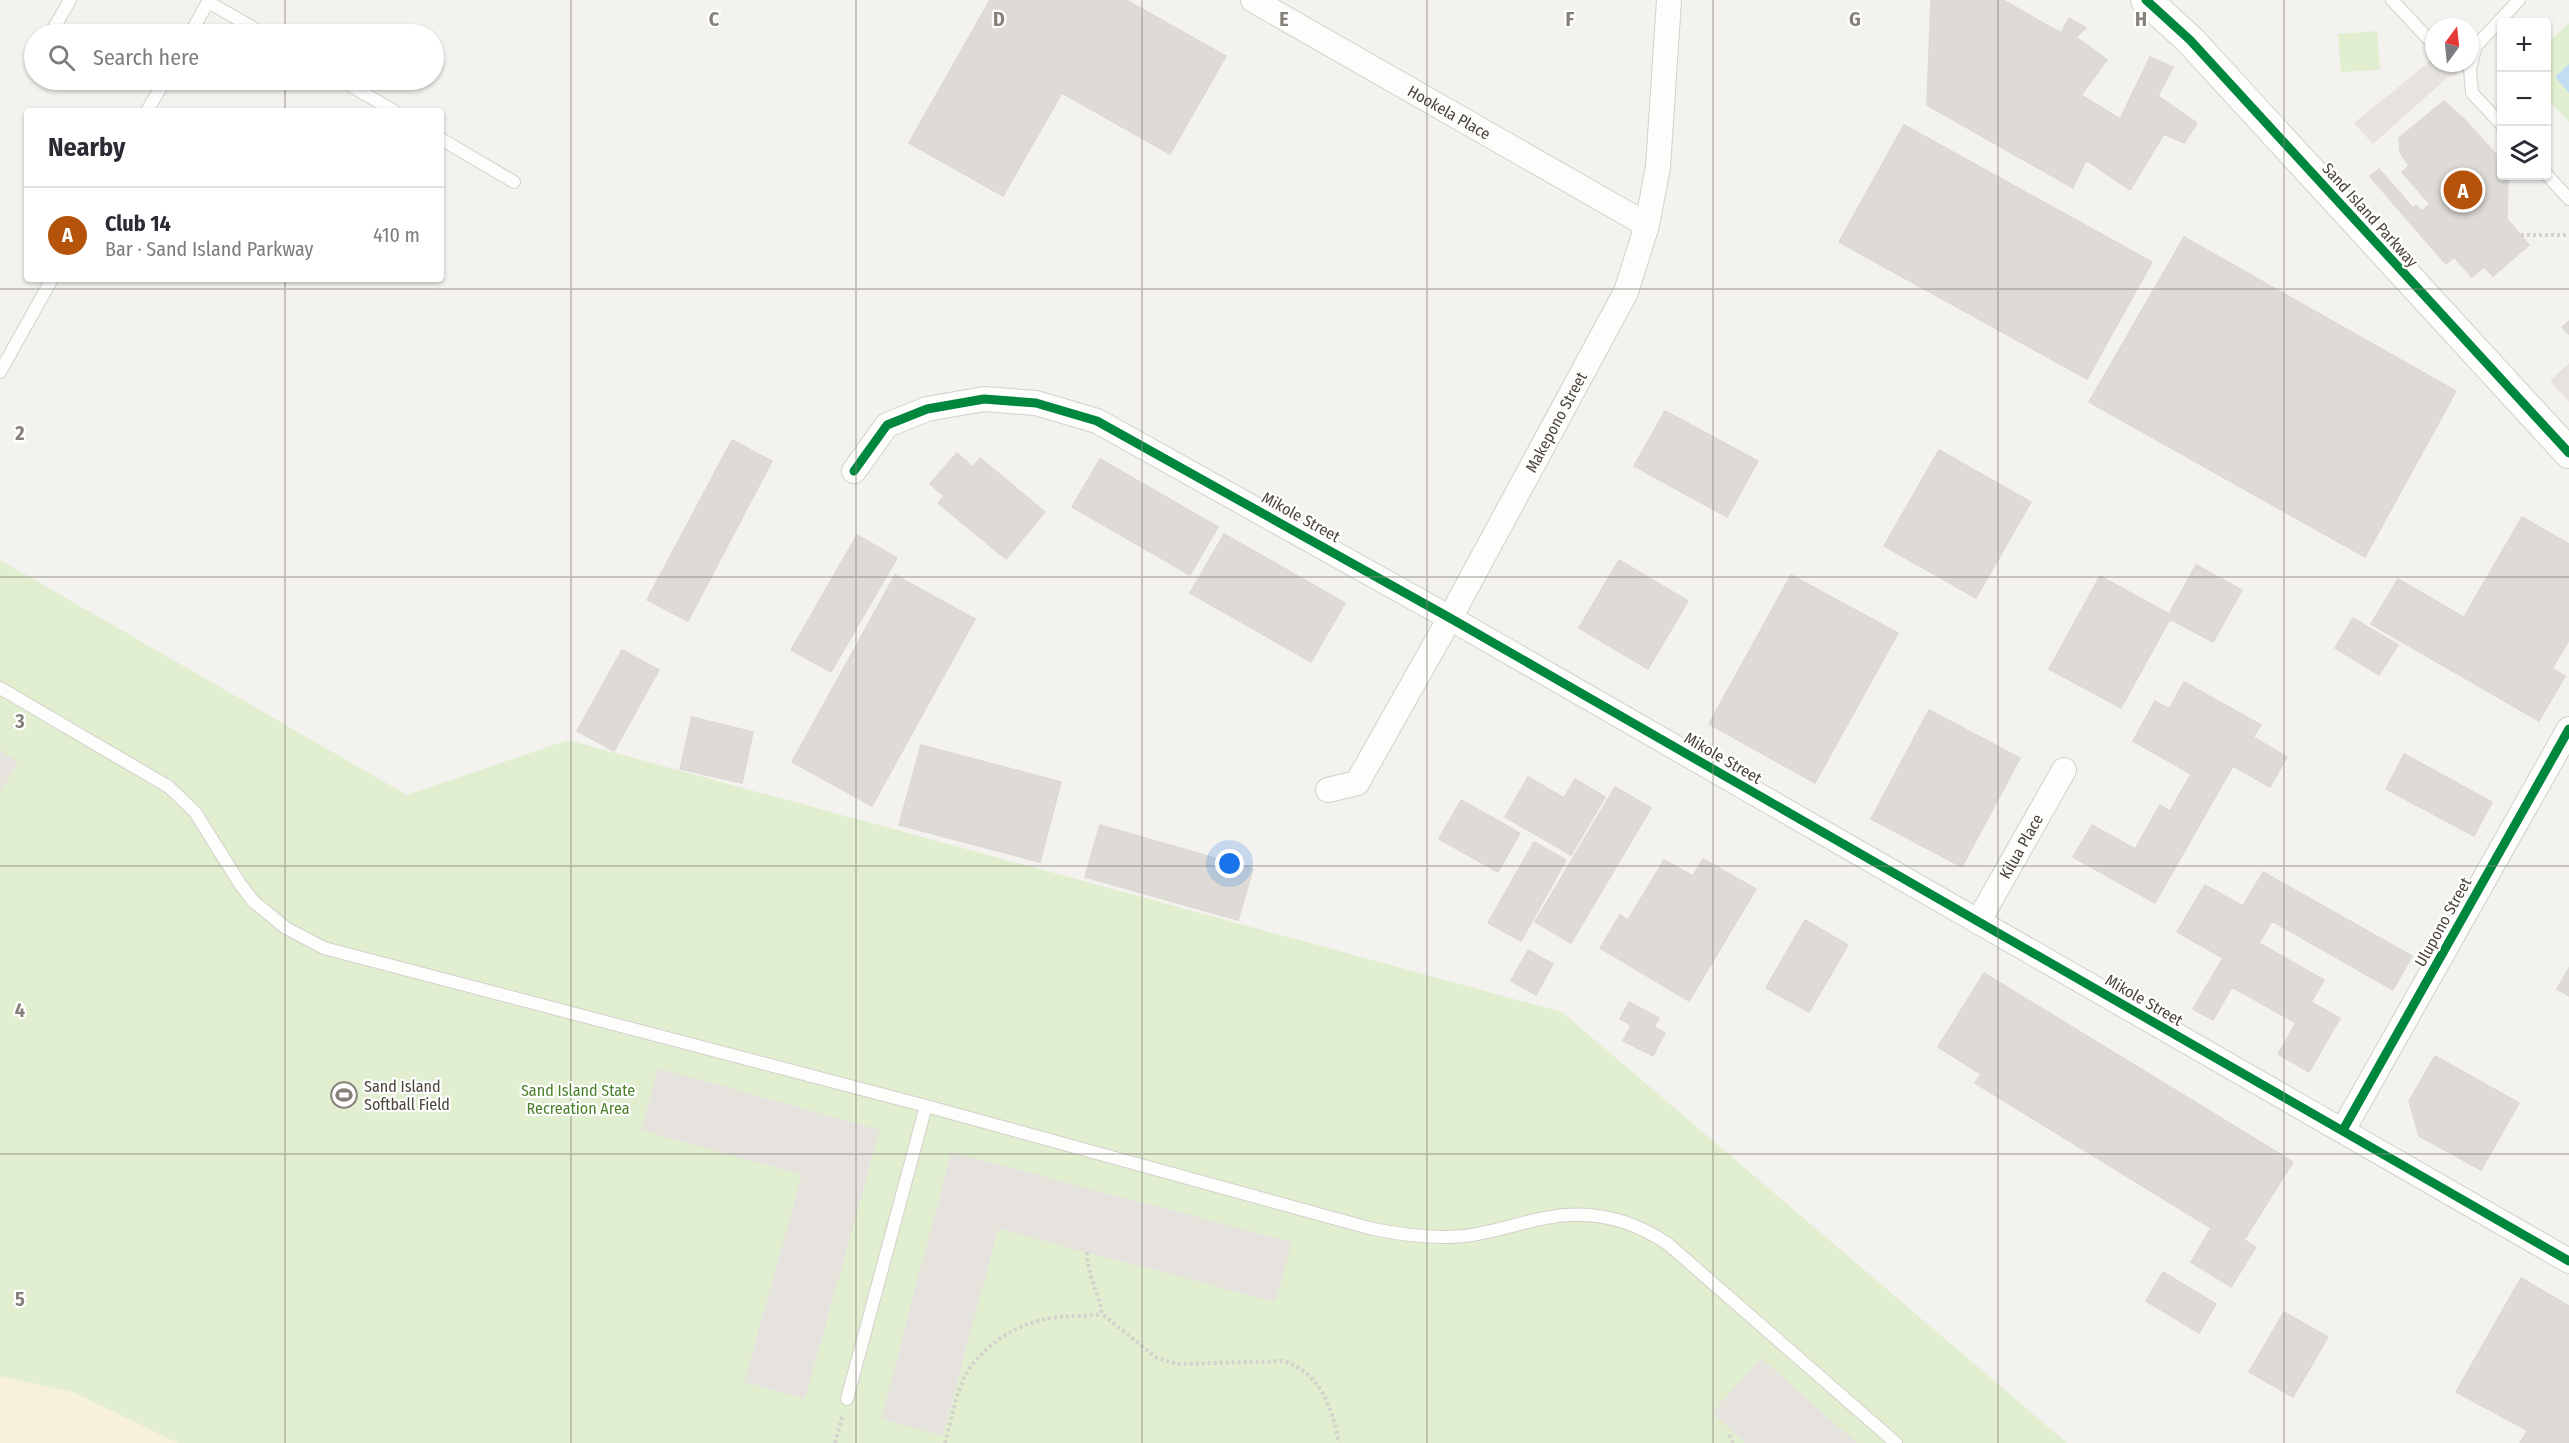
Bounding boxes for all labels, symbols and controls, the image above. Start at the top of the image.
text: C [709,7,720,31]
text: D [993,7,1005,31]
text: E [1279,7,1289,31]
text: F [1566,7,1575,31]
text: G [1849,7,1861,31]
text: H [2135,7,2147,31]
north arrow [2425,18,2479,72]
map controls [2497,18,2551,180]
button: + [2497,18,2551,72]
search box [24,24,444,90]
icon: search [45,41,78,74]
text: Search here [93,44,199,71]
button: − [2497,72,2551,126]
street label: Hookela Place [1405,81,1494,143]
button: layers [2497,126,2551,180]
text: Nearby [48,132,125,163]
street label: Sand Island Parkway [2318,159,2422,272]
pin: A [2444,168,2482,213]
text: Club 14 [105,210,171,237]
text: A [62,223,73,247]
text: 410 m [373,223,420,247]
text: Bar · Sand Island Parkway [105,237,314,261]
street label: Makepono Street [1521,368,1591,475]
text: 2 [14,421,25,445]
street label: Mikole Street [1259,488,1344,547]
text: 3 [14,709,25,733]
street label: Mikole Street [1681,728,1766,788]
street label: Kilua Place [1995,810,2047,882]
your location [1215,849,1244,878]
street label: Ulupono Street [2411,873,2476,970]
street label: Mikole Street [2102,970,2187,1030]
text: 4 [15,998,25,1022]
place label: Sand Island Softball Field [364,1077,450,1114]
sports icon: Sand Island Softball Field [329,1080,359,1110]
park label: Sand Island State Recreation Area [521,1081,635,1118]
text: 5 [15,1287,25,1311]

